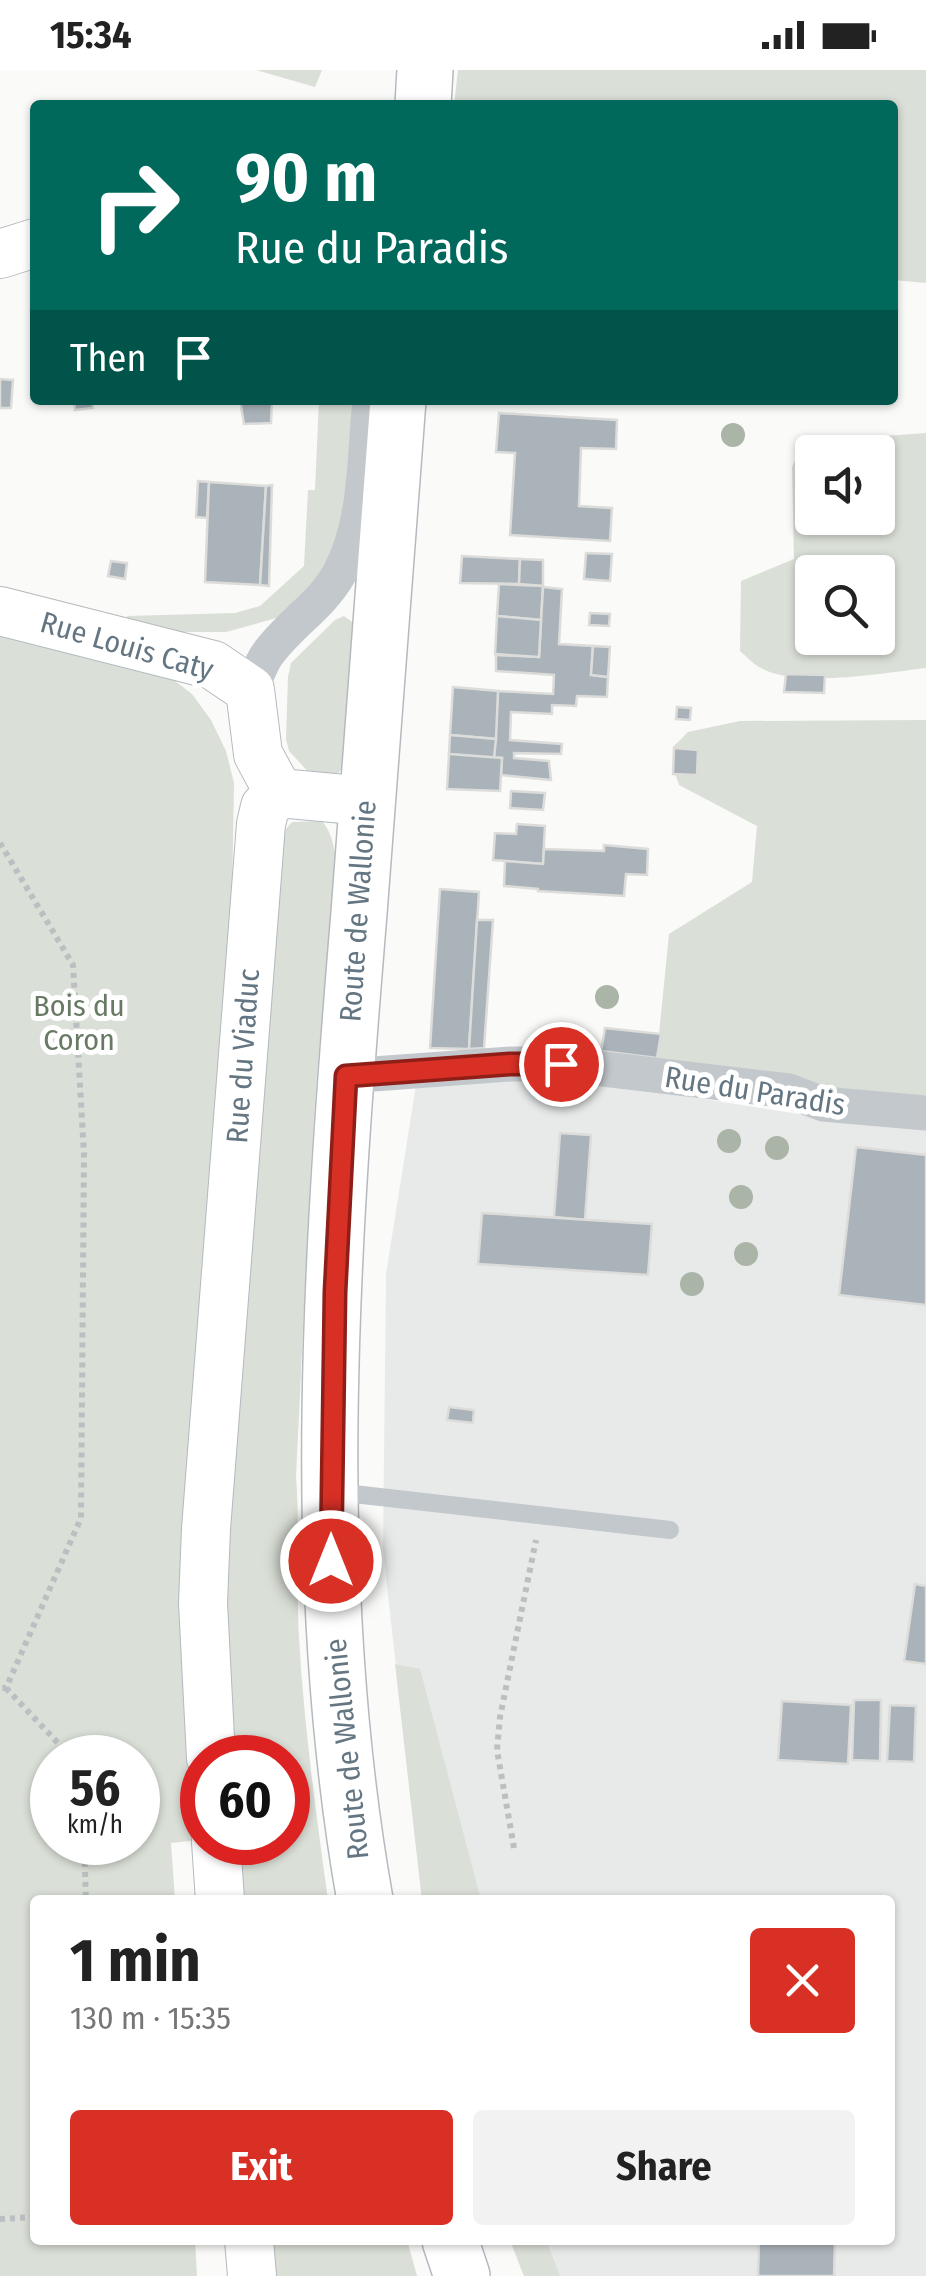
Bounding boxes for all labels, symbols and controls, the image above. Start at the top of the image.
text: 15:34 [50,12,131,58]
text: 90 m [235,136,377,220]
icon: right [70,140,200,270]
text: Rue du Paradis [235,221,508,275]
icon: arrive [166,330,221,385]
text: Then [70,335,146,381]
map controls [795,435,895,655]
button: sound [795,435,895,535]
button: search [795,555,895,655]
street label: Rue Louis Caty [36,604,218,688]
street label: Route de Wallonie [332,799,384,1023]
street label: Rue du Viaduc [219,967,267,1144]
park label: Bois du Coron [33,988,125,1058]
pin [519,1022,604,1107]
icon: arrive [534,1037,589,1092]
street label: Rue du Paradis [662,1059,848,1123]
position arrow [279,1509,383,1613]
street label: Route de Wallonie [317,1637,377,1861]
speed limit sign: 60 [180,1735,310,1865]
text: 56 [70,1758,120,1818]
text: km/h [67,1810,123,1840]
text: 1 min [70,1925,201,1997]
button: close [750,1928,855,2033]
text: 130 m · 15:35 [70,1999,231,2037]
button: Exit [70,2110,453,2225]
button: Share [473,2110,855,2225]

